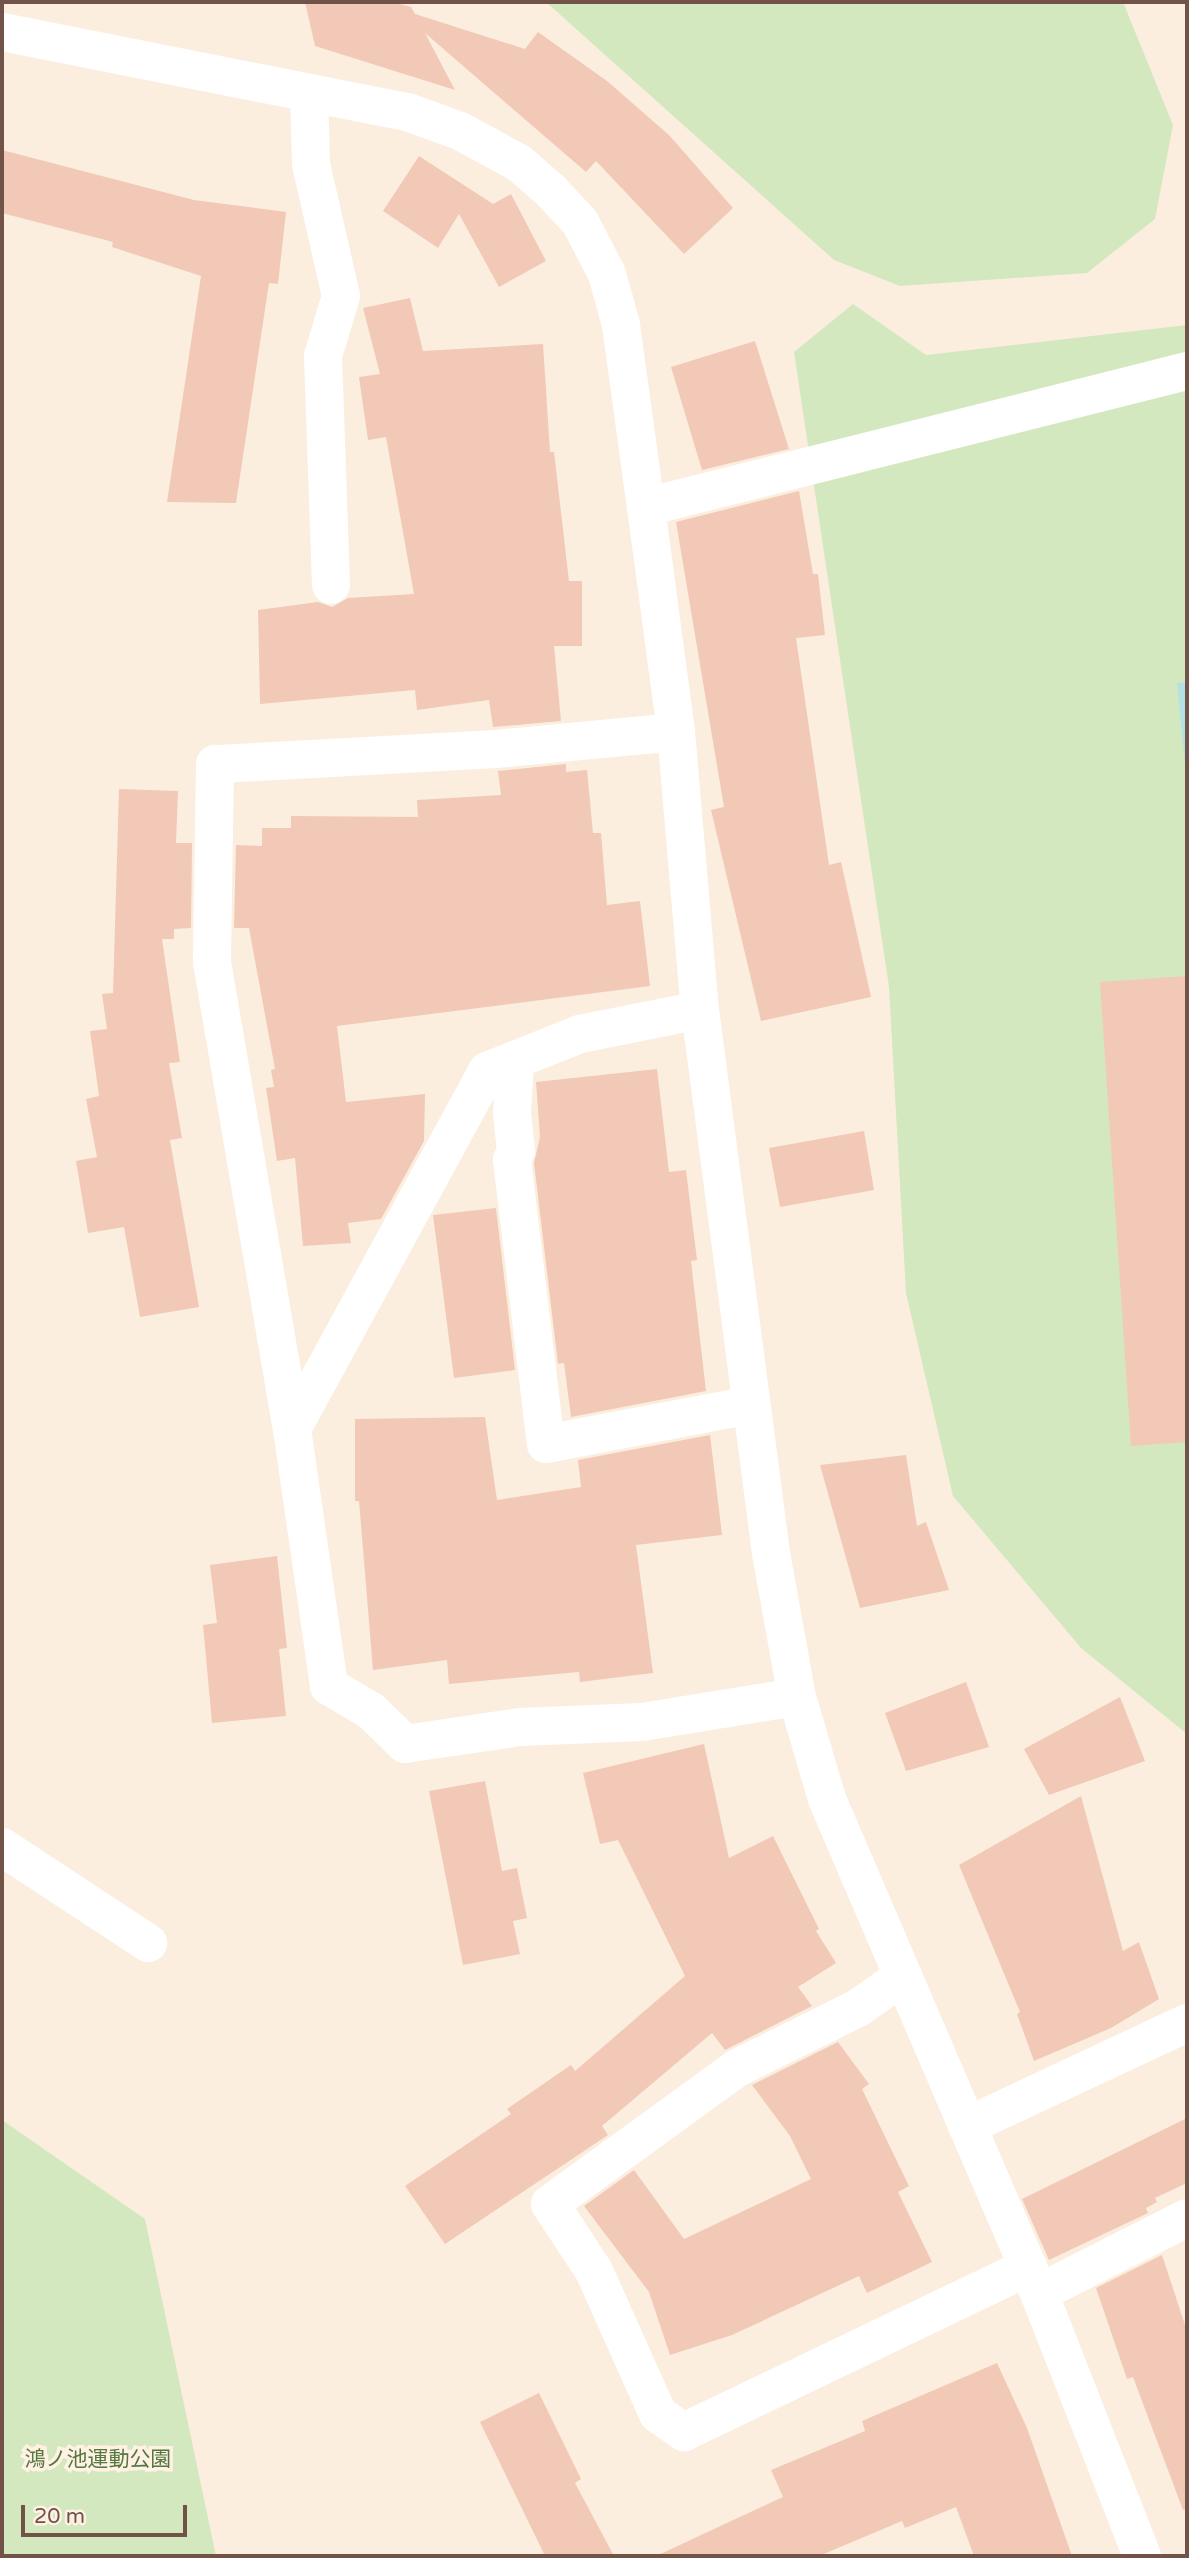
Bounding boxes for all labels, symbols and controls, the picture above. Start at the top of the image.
park label: 鴻ノ池運動公園 [25,2447,171,2473]
scale bar [24,2492,191,2536]
text: 20 m [34,2504,85,2529]

